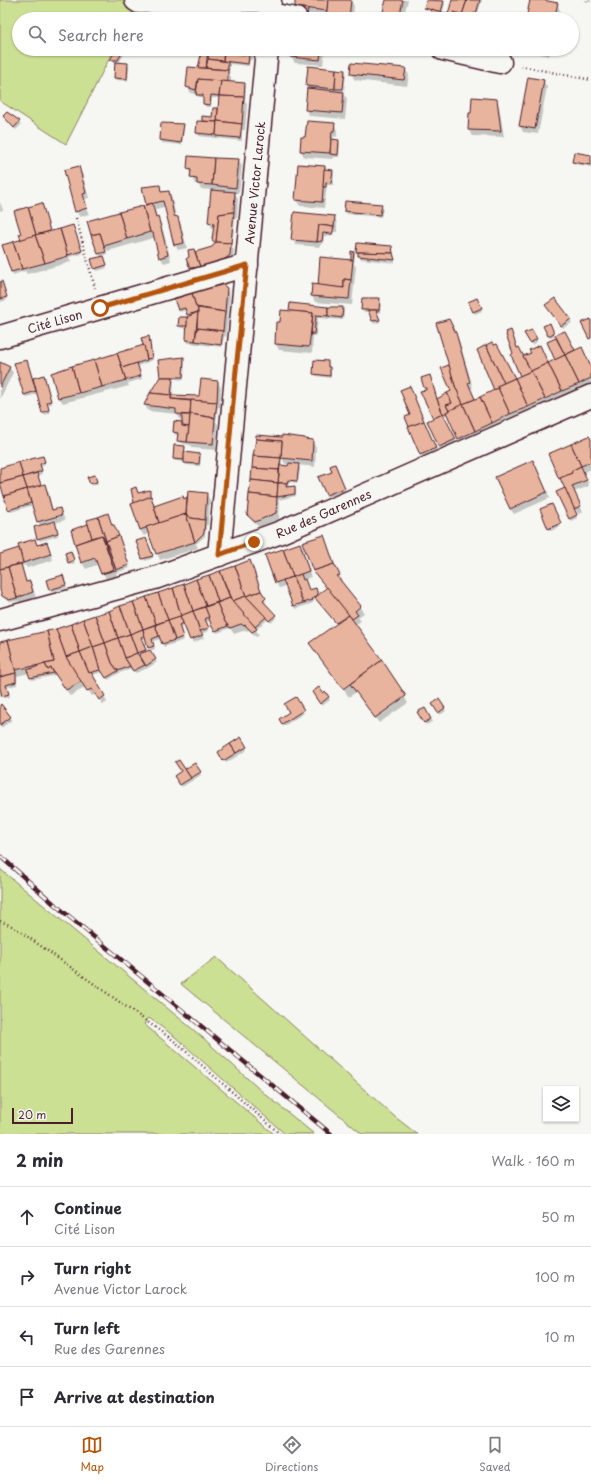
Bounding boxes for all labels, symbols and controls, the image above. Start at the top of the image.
search box [12,12,579,56]
icon: search [26,23,48,45]
text: Search here [58,23,144,46]
street label: Avenue Victor Larock [240,121,269,245]
route start [91,299,109,317]
street label: Cité Lison [25,304,84,338]
street label: Rue des Garennes [273,484,374,542]
route end [245,533,263,551]
map controls [543,1086,579,1122]
button: layers [543,1086,579,1122]
scale bar [12,1106,73,1125]
text: 20 m [18,1106,46,1123]
text: 2 min [16,1147,63,1173]
text: Walk · 160 m [492,1151,575,1170]
text: Continue [54,1196,122,1219]
icon: ahead [16,1206,38,1228]
text: 50 m [541,1207,575,1226]
text: Cité Lison [54,1219,115,1238]
text: Turn right [54,1256,131,1279]
icon: right [16,1266,38,1288]
text: 100 m [535,1267,575,1286]
text: Avenue Victor Larock [54,1279,187,1298]
text: Turn left [54,1316,120,1339]
icon: left [16,1326,38,1348]
text: 10 m [545,1327,575,1346]
text: Rue des Garennes [54,1339,165,1358]
text: Arrive at destination [54,1385,215,1408]
icon: arrive [16,1386,38,1408]
tab: Map [80,1434,104,1475]
tab: Directions [265,1434,318,1475]
tab: Saved [479,1434,511,1475]

